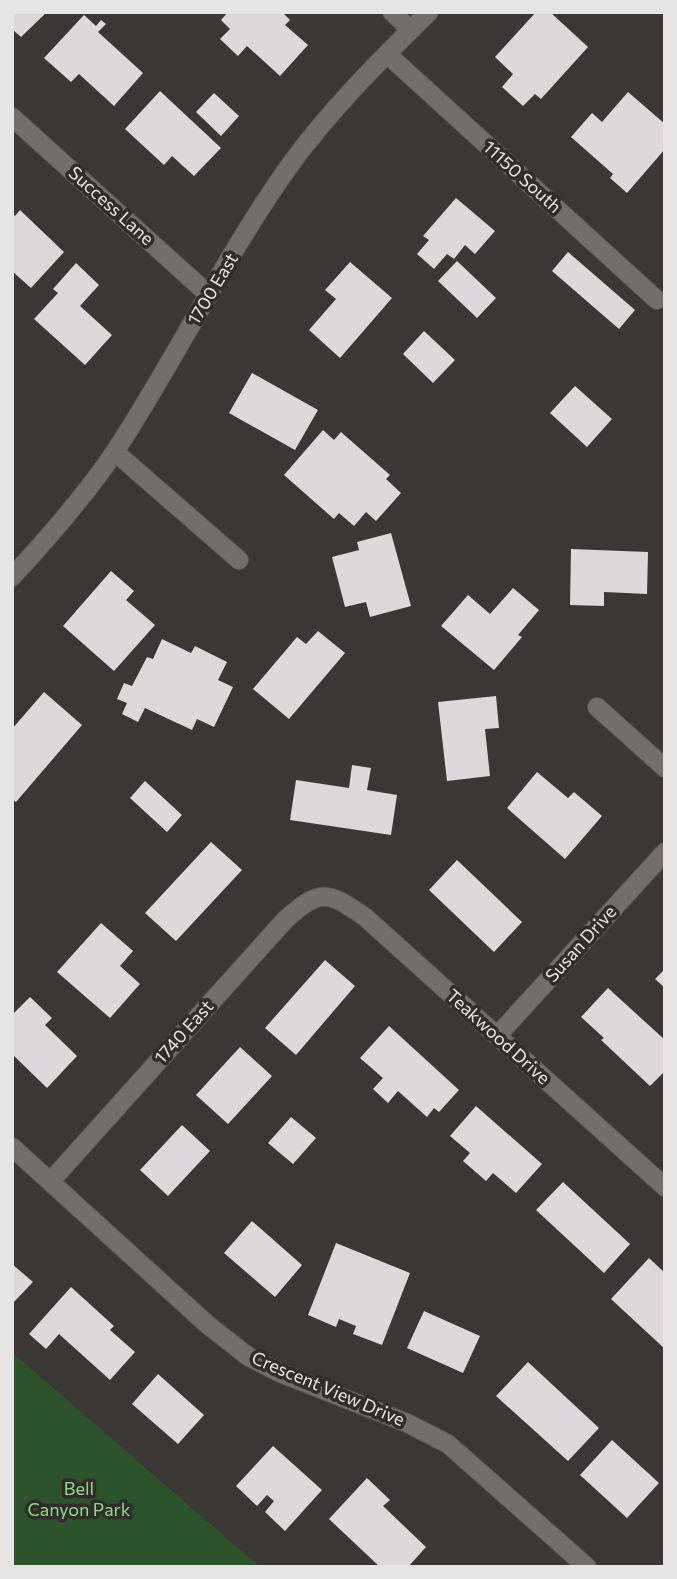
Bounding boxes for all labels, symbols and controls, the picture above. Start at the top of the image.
street label: 11150 South [479,135,566,217]
street label: Success Lane [64,161,159,249]
street label: 1700 East [182,249,242,328]
street label: Susan Drive [540,900,620,986]
street label: Teakwood Drive [442,984,555,1089]
street label: 1740 East [149,995,217,1068]
street label: Crescent View Drive [249,1346,408,1430]
park label: Bell Canyon Park [27,1477,131,1520]

